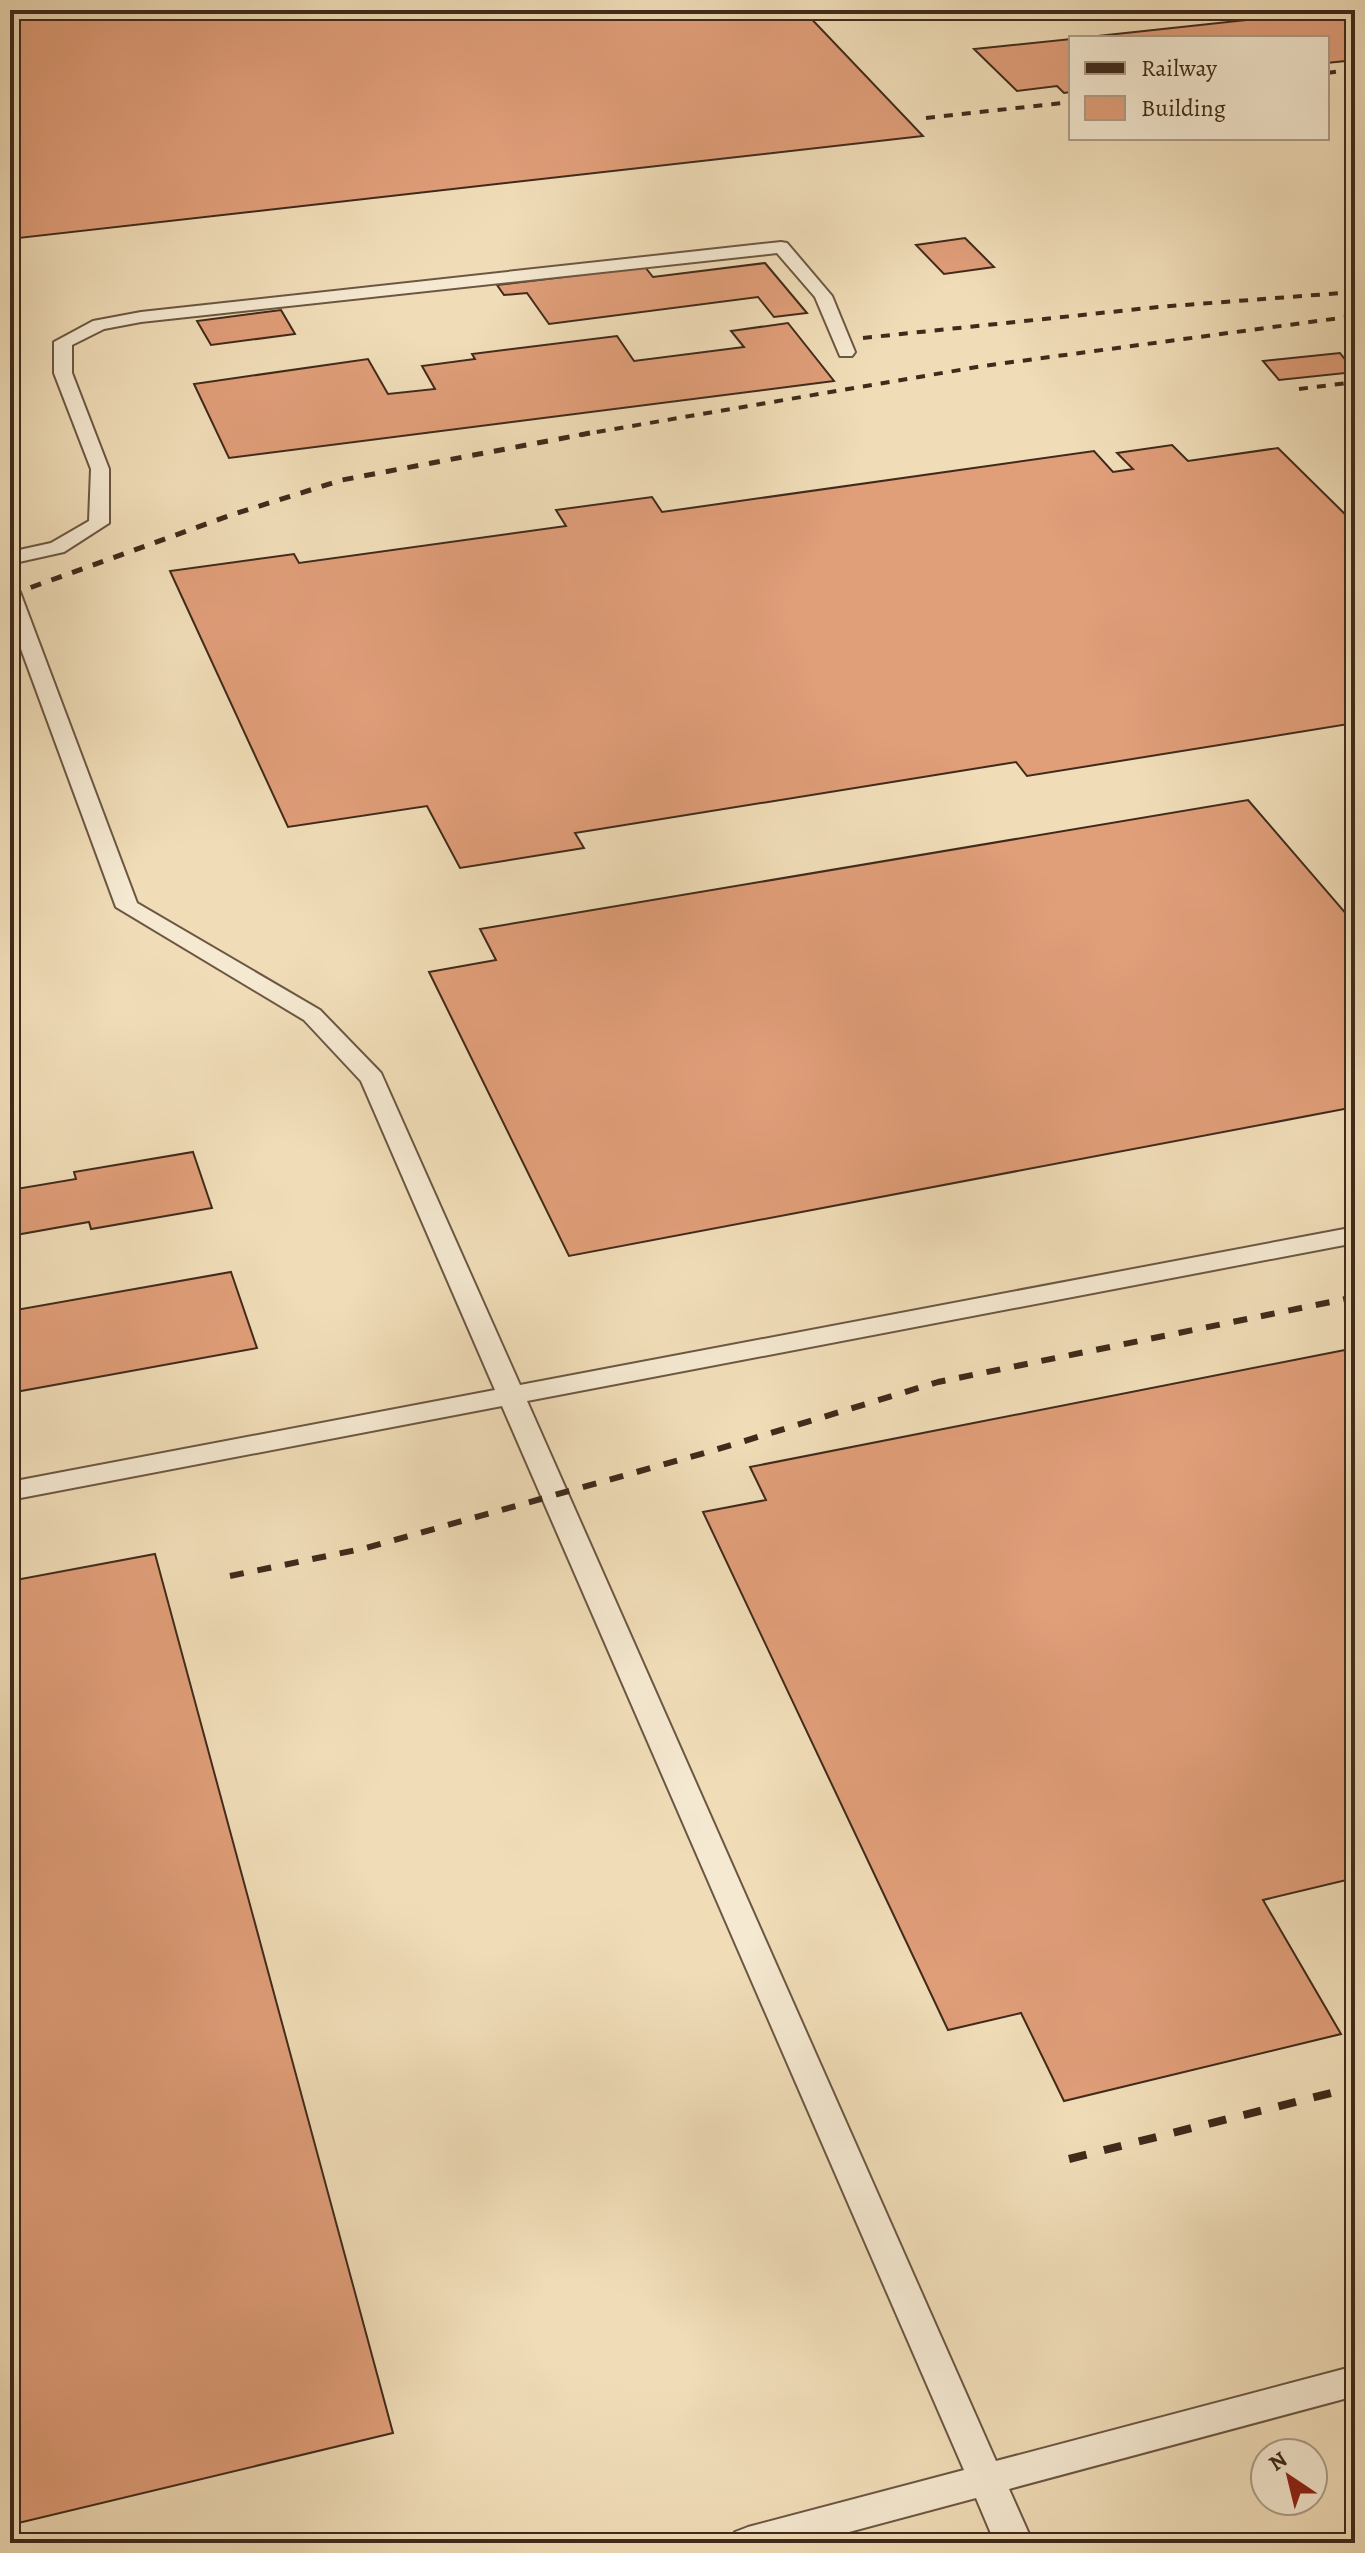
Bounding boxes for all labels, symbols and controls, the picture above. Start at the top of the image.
legend [1069,36,1329,140]
text: Railway [1141,52,1217,84]
text: Building [1141,92,1226,124]
north arrow [1249,2437,1329,2517]
text: N [1263,2445,1293,2478]

